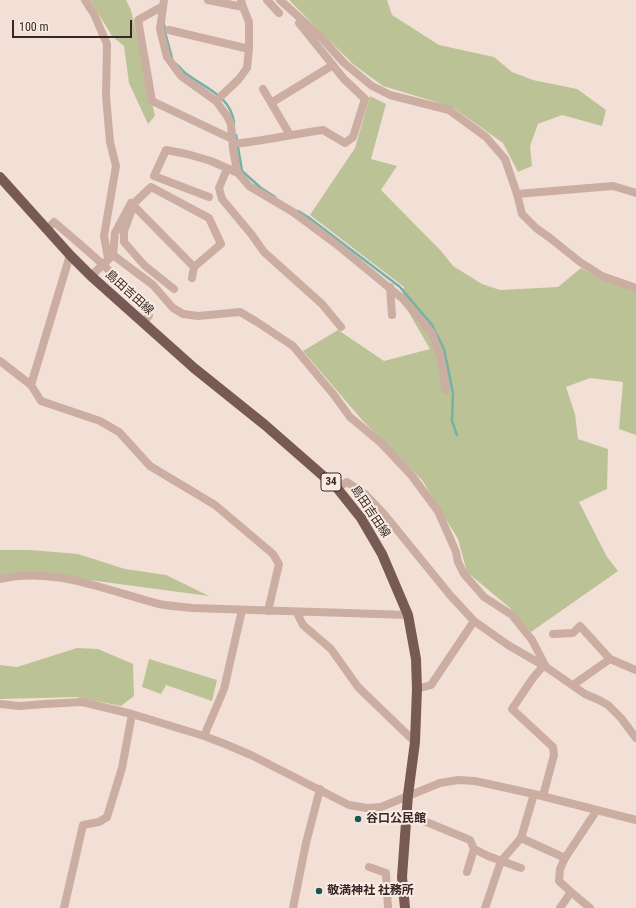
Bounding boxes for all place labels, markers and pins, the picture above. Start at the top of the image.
place label: 谷口公民館 [366,812,426,826]
marker: 谷口公民館 [353,814,363,824]
place label: 敬満神社 社務所 [327,884,414,898]
marker: 敬満神社 社務所 [314,886,324,896]

